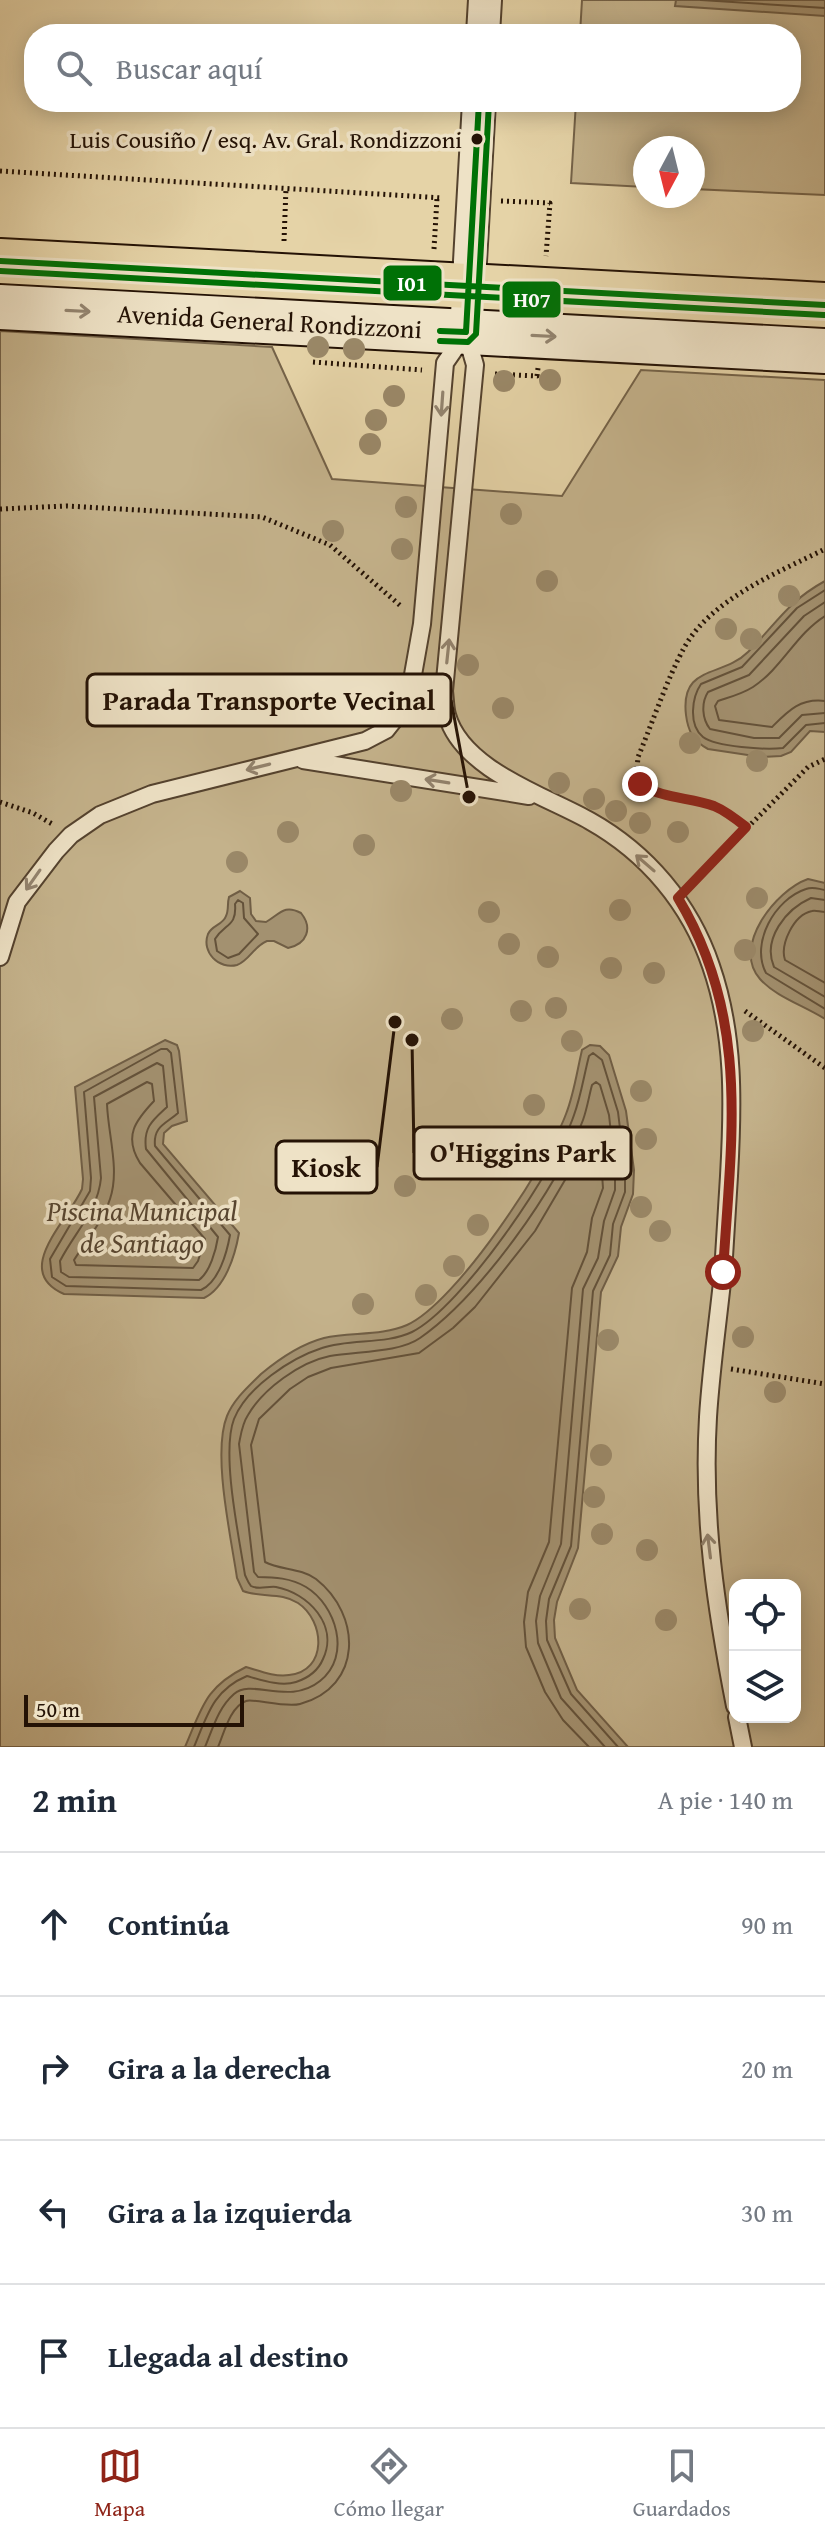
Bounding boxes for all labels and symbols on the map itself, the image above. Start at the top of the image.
place label: Luis Cousiño / esq. Av. Gral. Rondizzoni [69,122,462,157]
marker: Luis Cousiño / esq. Av. Gral. Rondizzoni [469,131,485,147]
north arrow [633,136,705,208]
line badge: I01 [382,264,443,302]
text: I01 [397,267,427,299]
line badge: H07 [501,280,562,319]
text: H07 [513,283,551,315]
street label: Avenida General Rondizzoni [116,293,423,348]
one-way arrow [64,304,91,319]
one-way arrow [530,329,557,344]
one-way arrow [434,390,449,417]
one-way arrow [441,638,456,665]
callout: Parada Transporte Vecinal [87,674,451,726]
text: Parada Transporte Vecinal [103,679,436,720]
one-way arrow [246,761,272,776]
route end [622,766,658,802]
one-way arrow [425,773,450,788]
one-way arrow [636,854,656,872]
one-way arrow [25,869,42,890]
callout: O'Higgins Park [414,1127,631,1179]
text: O'Higgins Park [430,1131,617,1172]
callout: Kiosk [276,1141,377,1193]
text: Kiosk [291,1146,362,1187]
water label: Piscina Municipal de Santiago [46,1190,237,1263]
route start [705,1254,741,1290]
one-way arrow [702,1533,717,1560]
scale bar [24,1691,244,1727]

